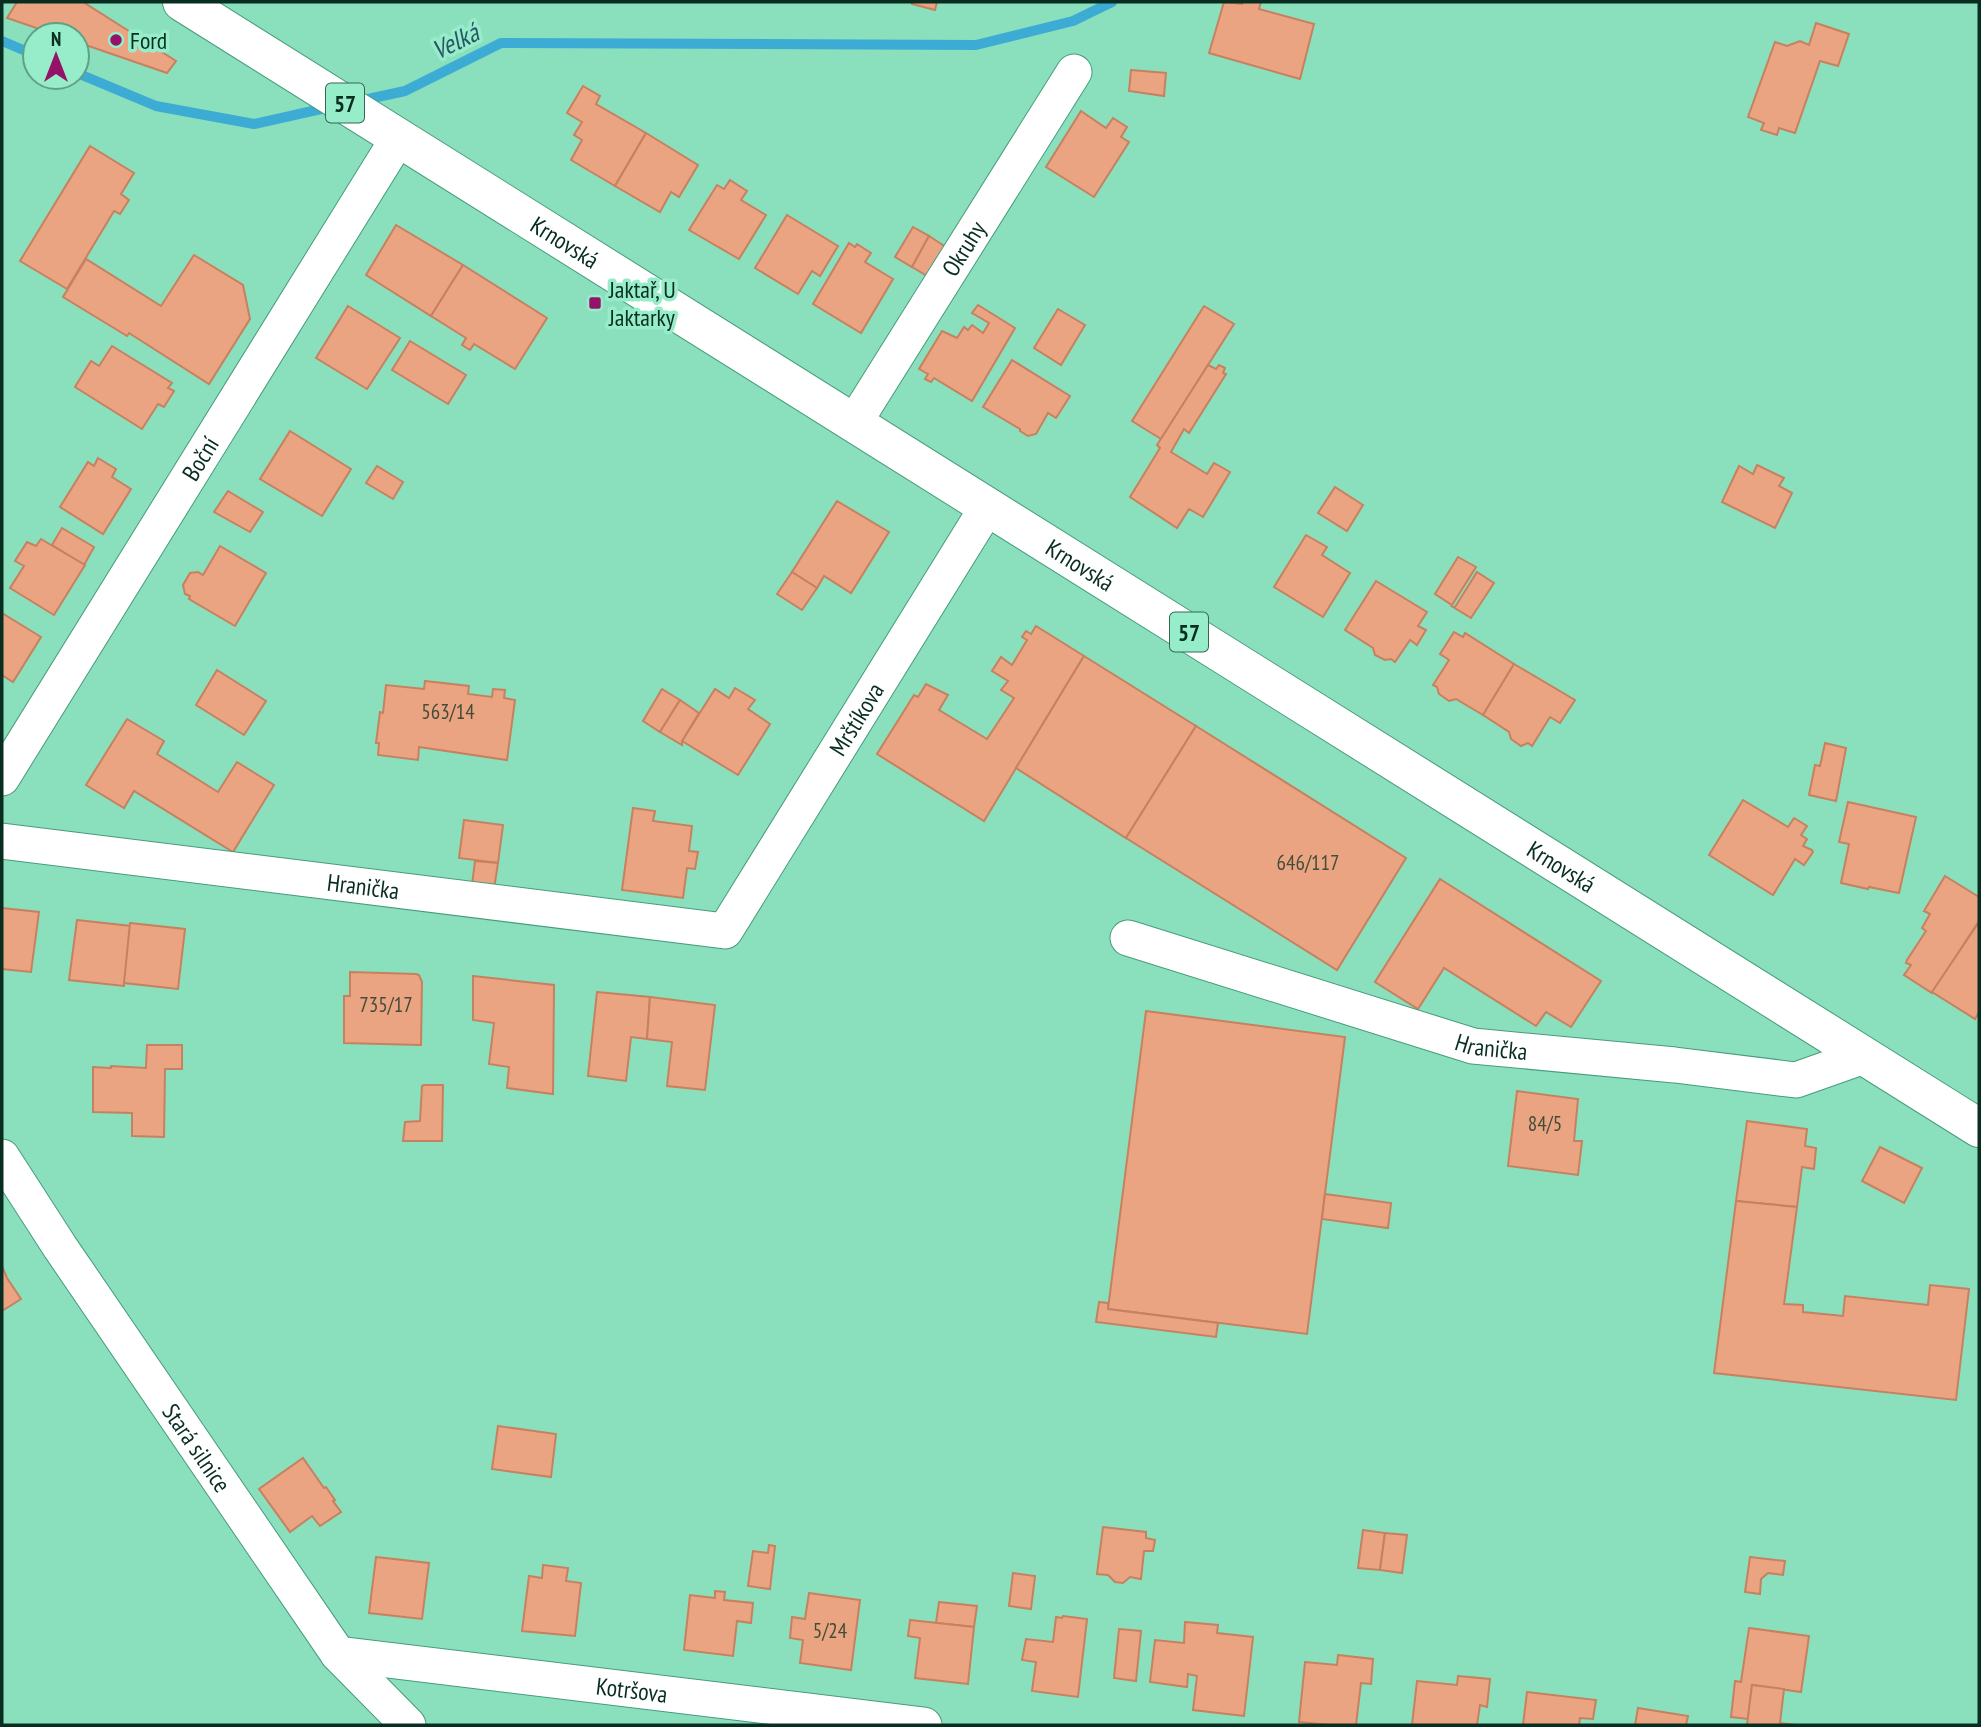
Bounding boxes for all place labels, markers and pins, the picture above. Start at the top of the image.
place label: Ford [130,25,167,56]
marker: Ford [108,32,124,48]
place label: Jaktař, U Jaktarky [608,274,676,333]
marker: Jaktař, U Jaktarky [587,295,603,311]

